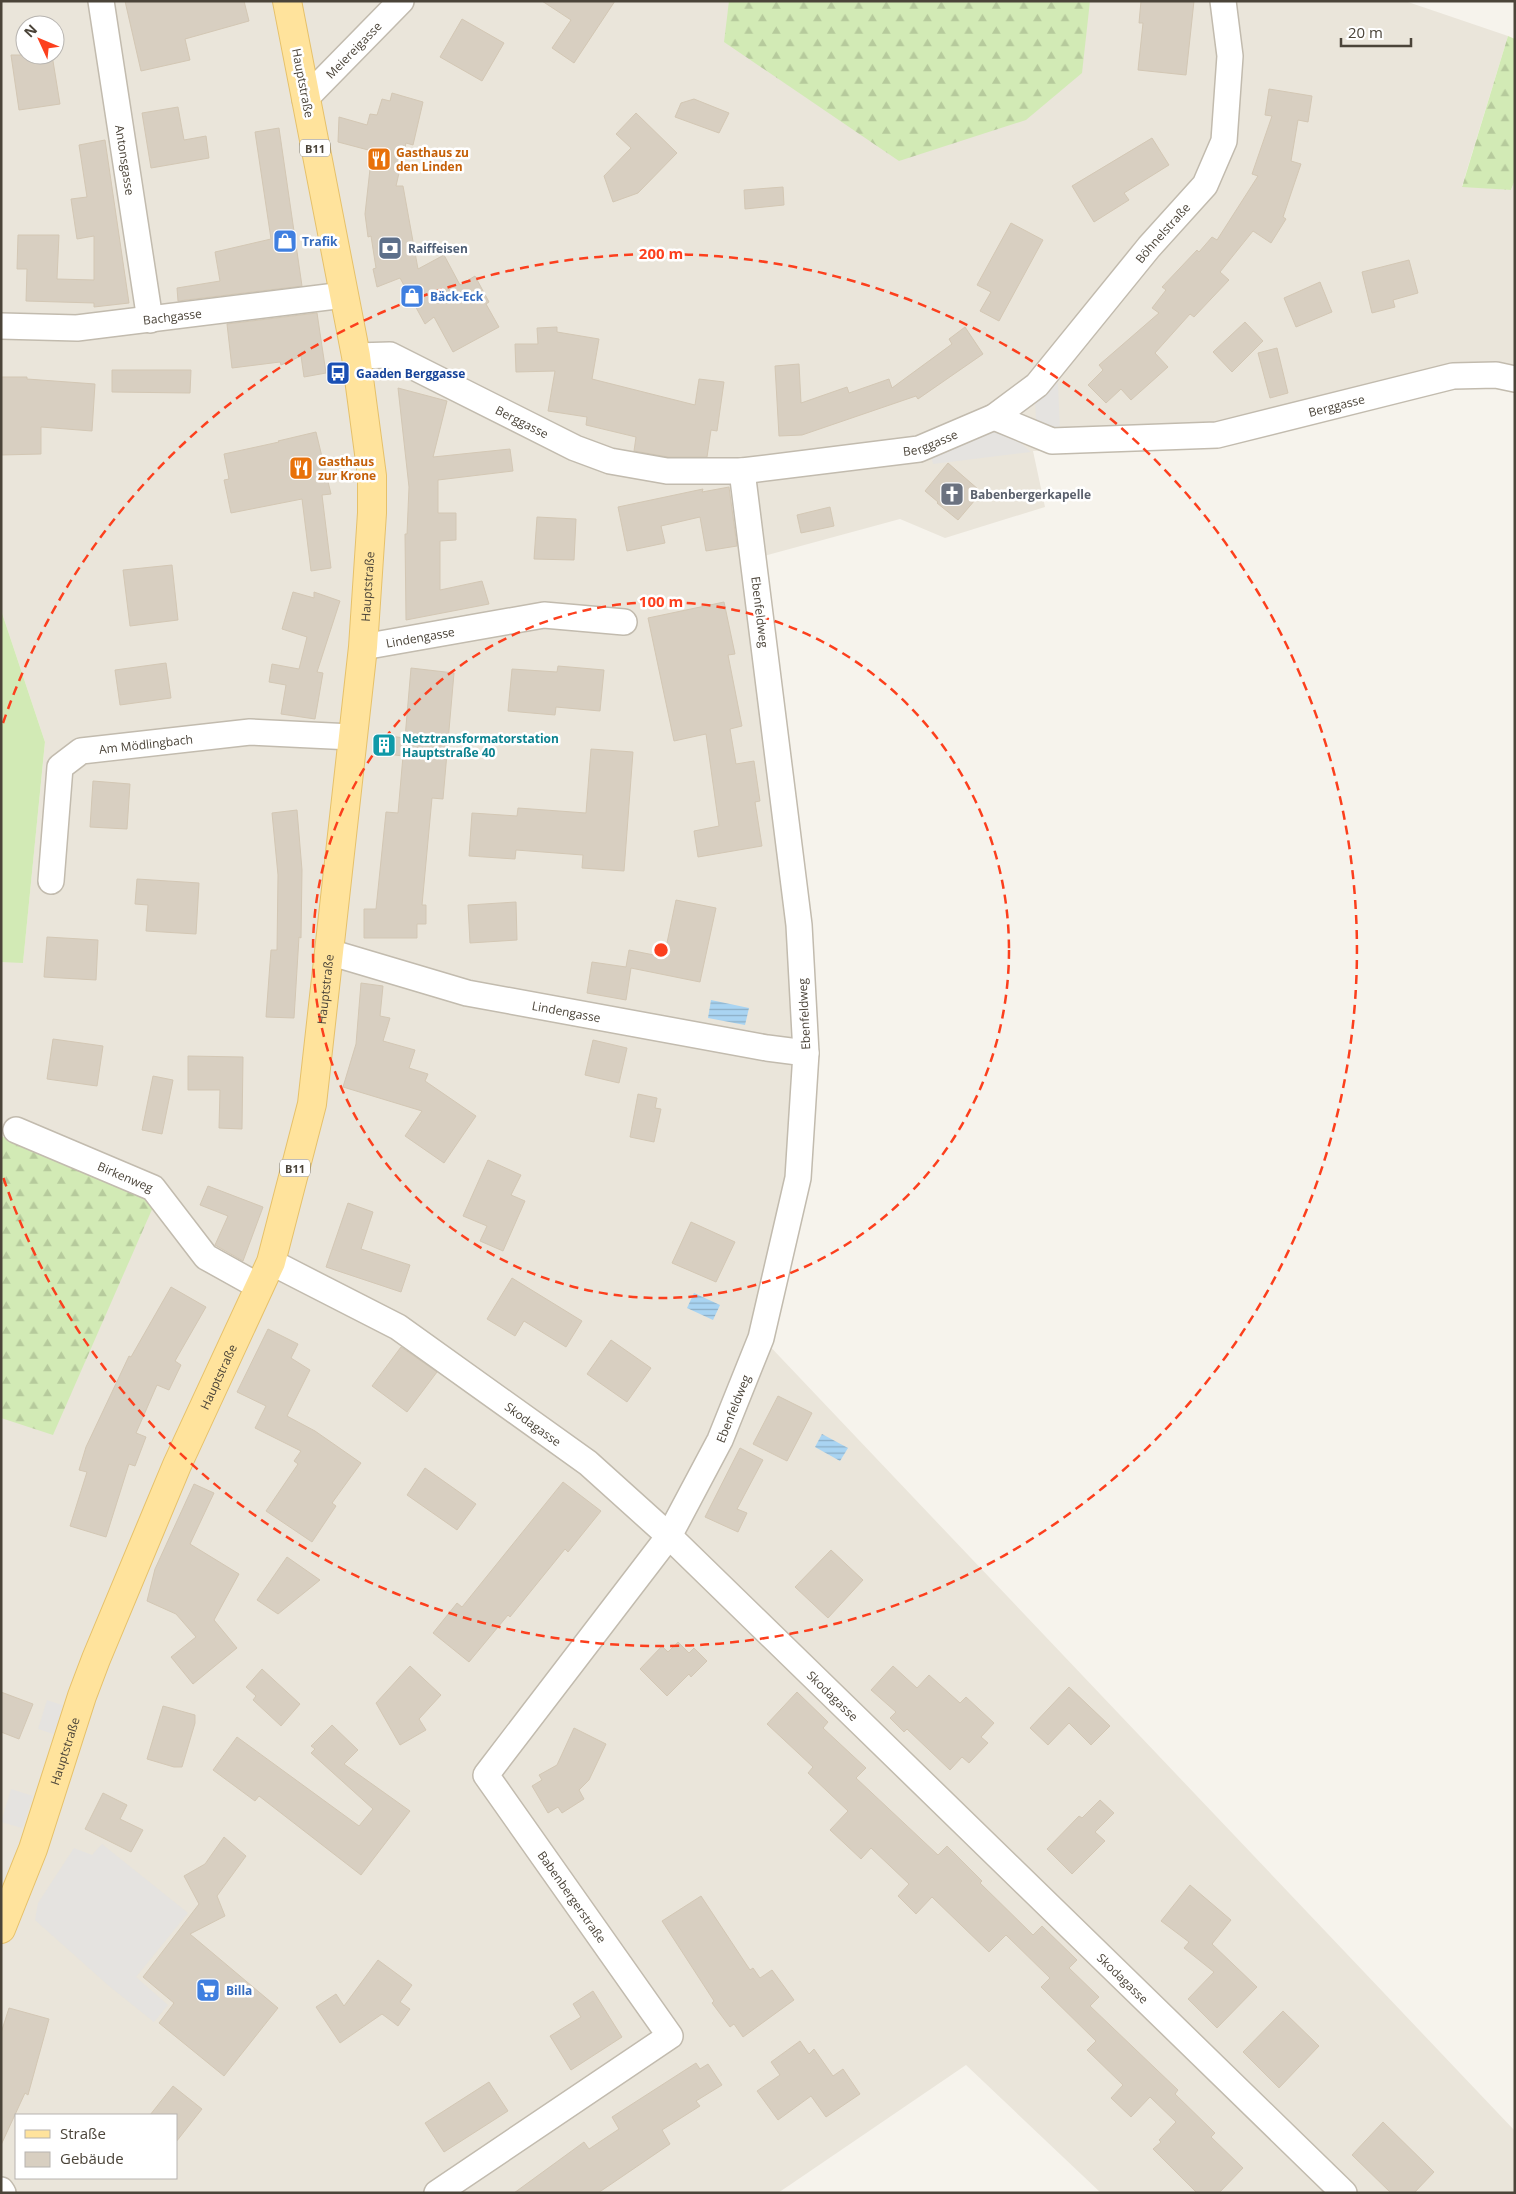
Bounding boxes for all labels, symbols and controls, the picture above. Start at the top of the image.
north arrow [15,15,65,65]
scale bar [1341,15,1411,47]
street label: Meiereigasse [322,17,385,82]
text: N [19,20,41,41]
text: 20 m [1348,22,1383,42]
street label: Hauptstraße [288,47,318,119]
street label: Antonsgasse [112,124,139,197]
road number: B11 [300,140,330,156]
place label: Gasthaus zu den Linden [396,144,469,175]
restaurant icon: Gasthaus zu den Linden [366,146,392,172]
street label: Böhnelstraße [1131,199,1194,266]
shop icon: Trafik [272,228,298,254]
place label: Trafik [302,233,338,250]
bank icon: Raiffeisen [377,235,403,261]
place label: Raiffeisen [408,240,468,257]
text: 200 m [639,243,683,263]
shop icon: Bäck-Eck [399,283,425,309]
place label: Bäck-Eck [430,288,484,305]
street label: Bachgasse [142,304,203,328]
bus stop icon: Gaaden Berggasse [325,360,351,386]
place label: Gaaden Berggasse [356,365,465,382]
street label: Berggasse [1307,390,1367,420]
street label: Berggasse [493,401,552,442]
street label: Berggasse [902,425,960,459]
place label: Gasthaus zur Krone [318,453,376,484]
restaurant icon: Gasthaus zur Krone [288,455,314,481]
church icon: Babenbergerkapelle [939,481,965,507]
place label: Babenbergerkapelle [970,486,1091,503]
street label: Hauptstraße [356,551,378,622]
street label: Ebenfeldweg [747,575,773,649]
text: 100 m [639,591,683,611]
street label: Lindengasse [384,622,456,651]
street label: Am Mödlingbach [98,730,194,757]
place label: Netztransformatorstation Hauptstraße 40 [402,730,559,761]
building icon: Netztransformatorstation Hauptstraße 40 [371,732,397,758]
centre of rings [652,941,670,959]
street label: Hauptstraße [312,953,337,1025]
street label: Ebenfeldweg [794,977,814,1050]
street label: Lindengasse [531,997,602,1026]
street label: Birkenweg [95,1157,156,1196]
road number: B11 [280,1160,310,1176]
street label: Hauptstraße [195,1341,241,1412]
street label: Ebenfeldweg [711,1372,754,1445]
street label: Skodagasse [502,1398,565,1450]
street label: Skodagasse [803,1667,862,1725]
street label: Hauptstraße [46,1715,83,1787]
street label: Babenbergerstraße [534,1848,610,1947]
street label: Skodagasse [1094,1949,1153,2007]
supermarket icon: Billa [195,1977,221,2003]
place label: Billa [226,1982,252,1999]
legend [15,2114,178,2179]
text: Straße [60,2123,106,2143]
text: Gebäude [60,2148,124,2168]

